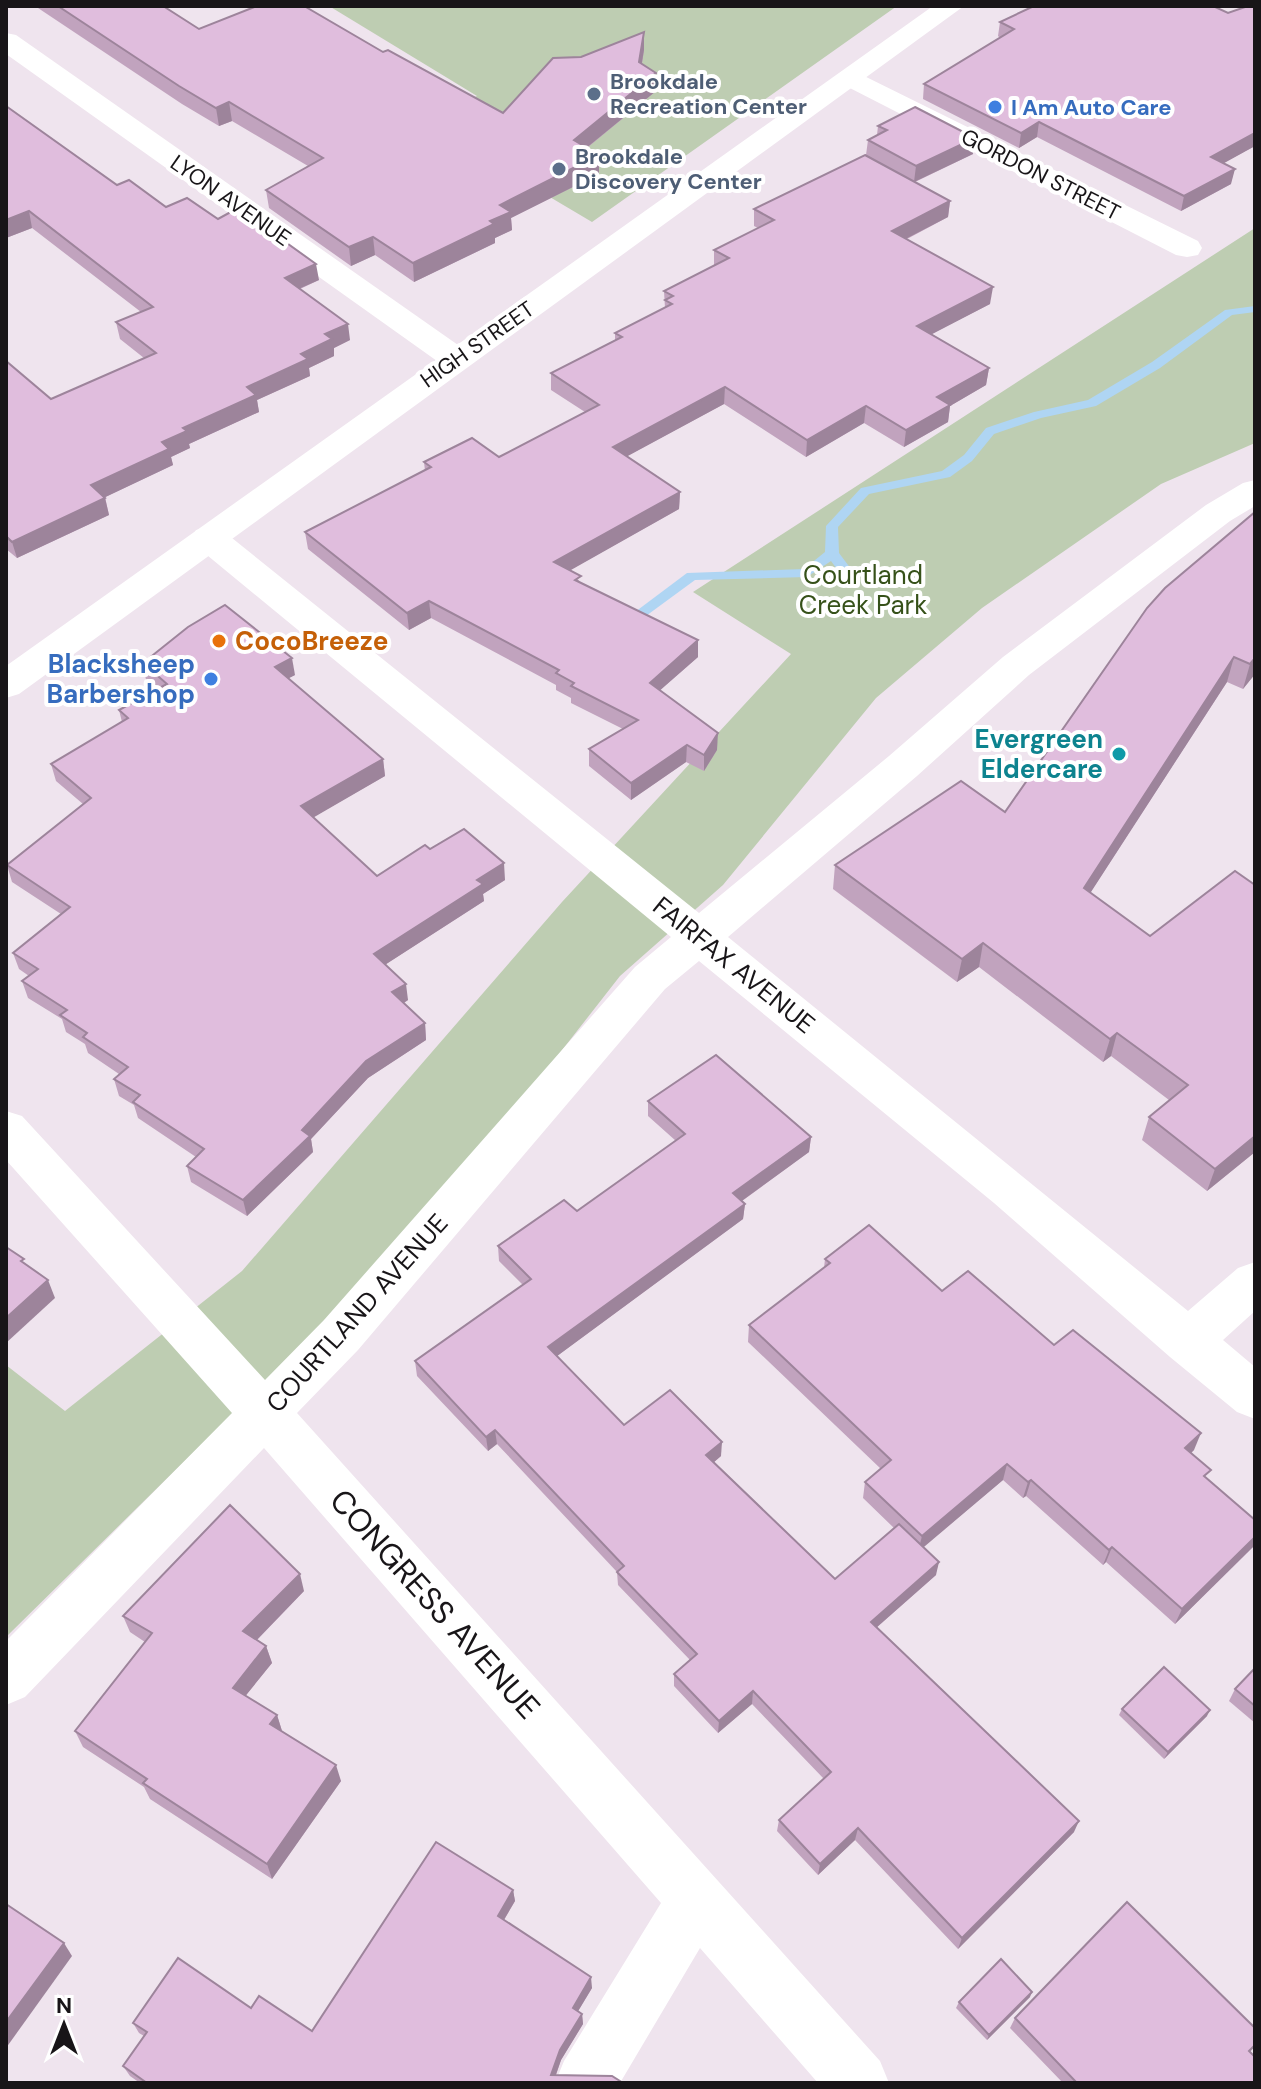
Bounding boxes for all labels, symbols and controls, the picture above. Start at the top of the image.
place label: Brookdale Recreation Center [610,67,807,121]
marker: Brookdale Recreation Center [585,85,603,103]
place label: I Am Auto Care [1011,93,1172,122]
marker: I Am Auto Care [986,98,1004,116]
street label: GORDON STREET [956,122,1125,227]
place label: Brookdale Discovery Center [575,142,762,196]
street label: LYON AVENUE [165,148,297,253]
marker: Brookdale Discovery Center [550,160,568,178]
street label: HIGH STREET [415,294,540,394]
park label: Courtland Creek Park [799,558,927,622]
place label: CocoBreeze [235,624,388,658]
marker: CocoBreeze [210,632,228,650]
place label: Blacksheep Barbershop [46,647,195,711]
marker: Blacksheep Barbershop [202,670,220,688]
place label: Evergreen Eldercare [975,722,1103,786]
marker: Evergreen Eldercare [1110,745,1128,763]
street label: FAIRFAX AVENUE [646,889,822,1041]
street label: COURTLAND AVENUE [259,1206,455,1420]
street label: CONGRESS AVENUE [320,1480,550,1728]
north arrow [24,1985,104,2065]
text: N [56,1991,72,2020]

